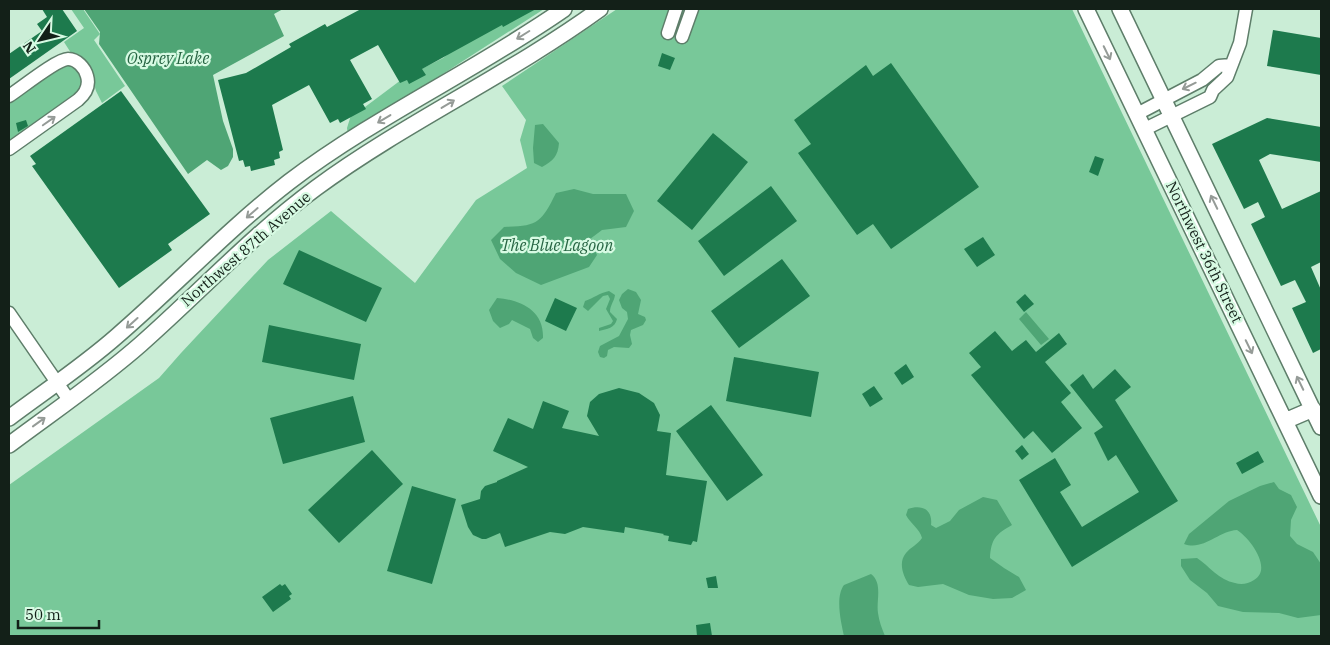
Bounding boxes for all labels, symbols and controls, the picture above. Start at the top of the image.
north arrow [15,15,65,65]
one-way arrow [517,31,531,41]
text: N [19,38,40,57]
one-way arrow [1103,45,1113,60]
water label: Osprey Lake [127,48,209,68]
one-way arrow [1182,82,1197,92]
one-way arrow [441,99,455,109]
one-way arrow [377,114,391,124]
one-way arrow [42,116,56,126]
street label: Northwest 36th Street [1162,178,1247,326]
street label: Northwest 87th Avenue [177,187,314,310]
one-way arrow [1208,195,1218,210]
one-way arrow [245,207,258,219]
water label: The Blue Lagoon [501,235,613,255]
one-way arrow [126,317,139,329]
one-way arrow [1245,339,1255,354]
one-way arrow [1295,376,1304,391]
one-way arrow [32,417,45,428]
scale bar [18,598,99,630]
text: 50 m [25,605,61,624]

